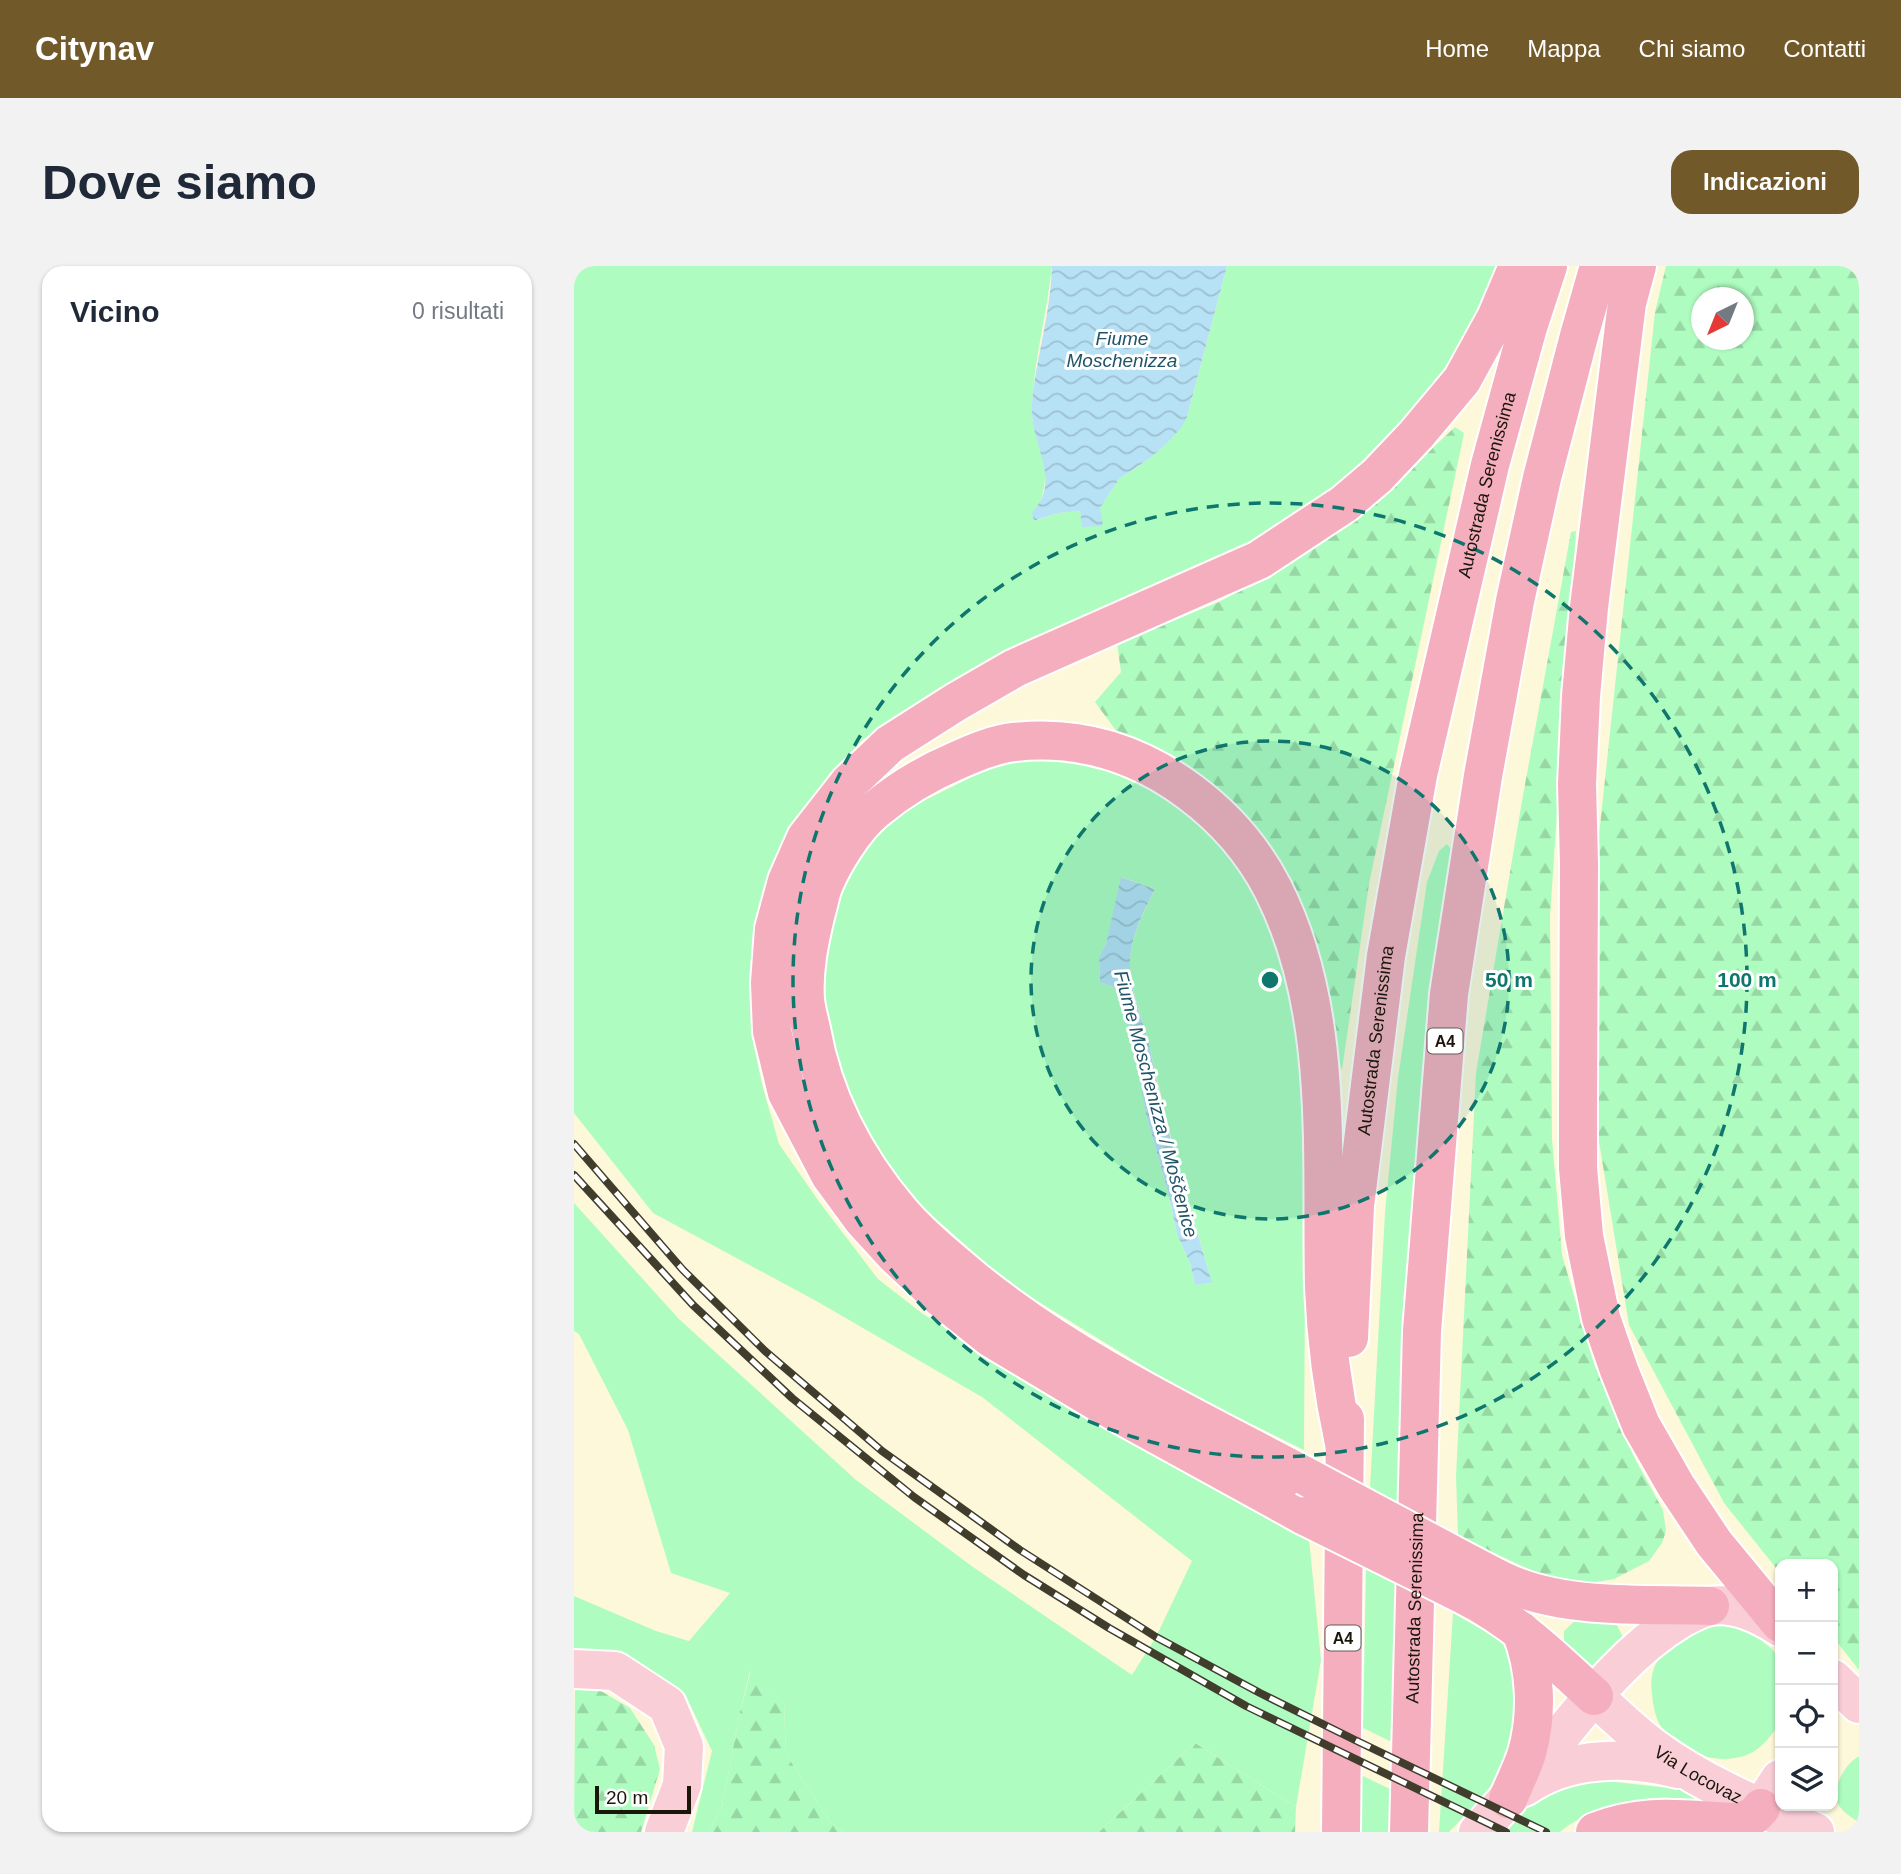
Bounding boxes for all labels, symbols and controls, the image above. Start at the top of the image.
text: Citynav [35,30,154,67]
text: Home [1425,35,1489,62]
text: Mappa [1527,35,1601,62]
text: Chi siamo [1639,35,1745,62]
text: Contatti [1783,35,1866,62]
button: Indicazioni [1671,150,1859,214]
text: Dove siamo [42,155,317,209]
north arrow [1691,287,1754,350]
text: Vicino [70,295,159,328]
text: 0 risultati [412,298,504,324]
water label: Fiume Moschenizza [1067,328,1177,371]
street label: Autostrada Serenissima [1454,389,1520,580]
street label: Autostrada Serenissima [1354,943,1398,1137]
water label: Fiume Moschenizza / Moščenice [1110,968,1202,1240]
centre of rings [1258,968,1282,992]
text: 50 m [1485,968,1533,991]
text: 100 m [1717,968,1777,991]
road number: A4 [1428,1028,1462,1054]
street label: Autostrada Serenissima [1402,1511,1427,1704]
map controls [1775,1559,1838,1811]
button: + [1775,1559,1838,1622]
button: − [1775,1622,1838,1685]
road number: A4 [1326,1626,1360,1650]
button: locate [1775,1685,1838,1748]
street label: Via Locovaz [1650,1742,1745,1807]
button: layers [1775,1748,1838,1811]
scale bar [595,1783,691,1815]
text: 20 m [606,1787,648,1808]

